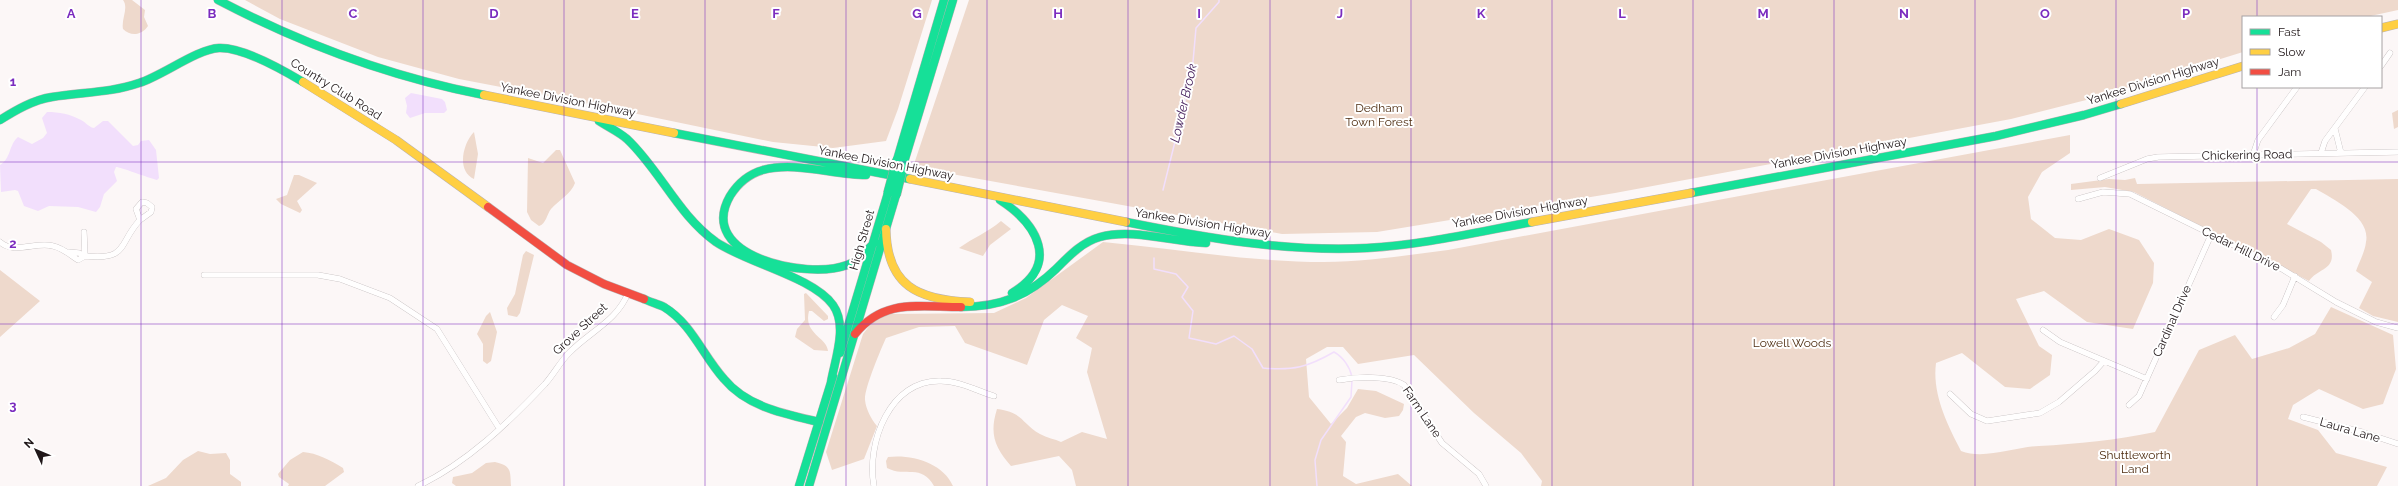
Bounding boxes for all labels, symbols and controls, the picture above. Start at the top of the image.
text: A [67,6,76,21]
text: B [208,6,217,21]
text: C [349,6,358,21]
text: D [489,6,499,21]
text: E [631,6,639,21]
text: F [772,6,780,21]
text: G [912,6,922,21]
text: H [1053,6,1063,21]
text: I [1197,6,1201,21]
text: J [1337,6,1343,21]
text: K [1477,6,1486,21]
text: L [1618,6,1626,21]
text: M [1757,6,1769,21]
text: N [1899,6,1909,21]
text: O [2040,6,2050,21]
text: P [2182,6,2190,21]
legend [2242,16,2382,88]
text: Fast [2278,25,2301,39]
text: Slow [2278,45,2305,59]
street label: Yankee Division Highway [2085,54,2221,108]
street label: Country Club Road [288,55,384,123]
water label: Lowder Brook [1167,62,1200,144]
text: Jam [2278,65,2301,79]
text: 1 [10,74,17,89]
street label: Yankee Division Highway [499,80,637,120]
park label: Dedham Town Forest [1345,101,1413,129]
street label: Yankee Division Highway [1770,134,1908,172]
street label: Yankee Division Highway [817,143,955,183]
street label: Chickering Road [2202,147,2292,163]
street label: Yankee Division Highway [1451,193,1589,231]
street label: Yankee Division Highway [1134,205,1272,241]
street label: High Street [847,208,877,272]
street label: Cedar Hill Drive [2199,224,2283,274]
text: 2 [9,236,17,251]
street label: Cardinal Drive [2150,283,2194,359]
street label: Grove Street [550,300,610,358]
park label: Lowell Woods [1753,336,1831,350]
street label: Farm Lane [1400,384,1444,440]
text: 3 [9,398,17,413]
street label: Laura Lane [2318,415,2382,445]
north arrow [16,430,56,470]
text: N [22,436,37,451]
park label: Shuttleworth Land [2099,448,2171,476]

